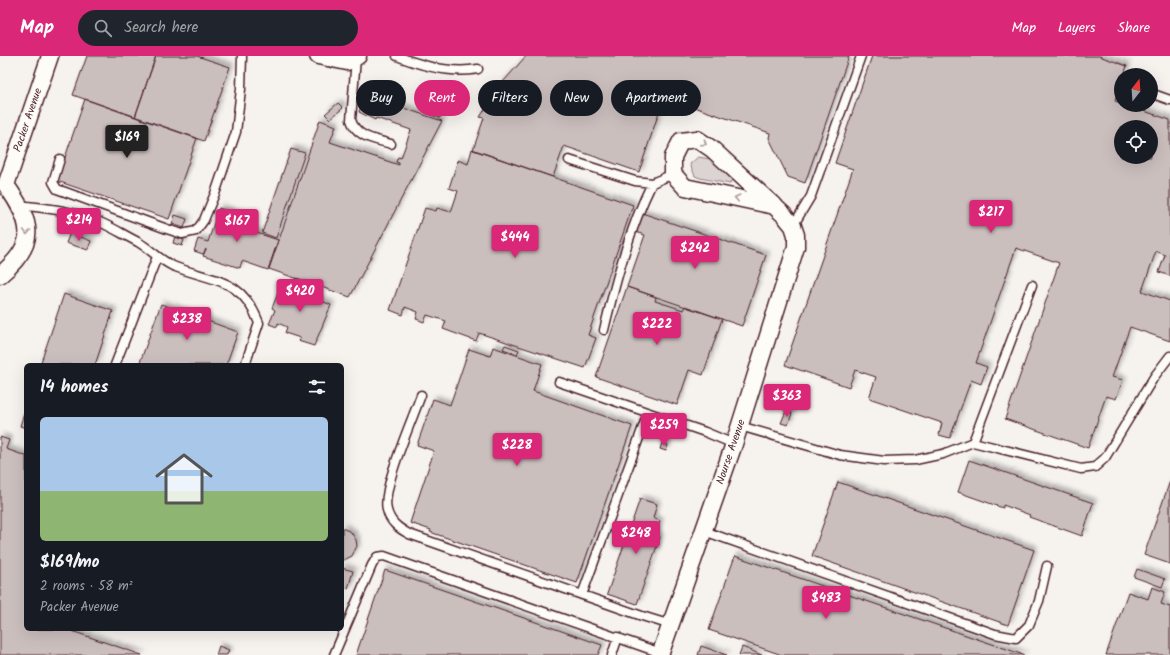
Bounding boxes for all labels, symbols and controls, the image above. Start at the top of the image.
search box [78,10,358,46]
text: Map [20,13,54,43]
text: Search here [124,16,198,40]
icon: search [92,17,114,39]
text: Map [1012,17,1036,39]
text: Layers [1058,17,1096,39]
text: Share [1118,17,1150,39]
north arrow [1114,68,1158,112]
map controls [1114,68,1158,164]
chip: Buy [356,80,406,116]
chip: Rent [414,80,470,116]
chip: Filters [478,80,542,116]
chip: New [550,80,603,116]
chip: Apartment [611,80,701,116]
street label: Packer Avenue [9,86,47,154]
button: locate [1114,120,1158,164]
pin: $169 [103,125,151,159]
text: $169 [114,127,140,148]
one-way arrow [700,138,707,146]
one-way arrow [734,194,740,202]
pin: $217 [967,200,1015,234]
text: $217 [978,202,1004,223]
pin: $214 [55,208,103,242]
pin: $167 [213,209,261,243]
text: $214 [66,210,92,231]
text: $167 [225,211,249,232]
pin: $444 [491,225,539,259]
text: $444 [501,227,529,248]
one-way arrow [23,229,32,235]
pin: $242 [671,236,719,270]
text: $242 [680,238,710,259]
pin: $420 [276,279,324,313]
text: $420 [285,281,315,302]
pin: $238 [163,307,211,341]
text: $238 [172,309,202,330]
pin: $222 [633,312,681,346]
text: $222 [642,314,672,335]
text: 14 homes [40,374,108,401]
icon: filters [306,376,328,398]
pin: $363 [763,384,811,418]
text: $363 [773,386,801,407]
pin: $259 [640,413,688,447]
text: $259 [650,415,678,436]
street label: Nourse Avenue [711,417,751,487]
pin: $228 [493,433,541,467]
text: $228 [502,435,532,456]
icon: home [148,443,220,515]
pin: $248 [612,521,660,555]
text: $248 [621,523,651,544]
text: $169/mo [40,549,99,576]
text: 2 rooms · 58 m² [40,576,133,597]
pin: $483 [802,586,850,620]
text: $483 [811,588,841,609]
text: Packer Avenue [40,597,119,618]

